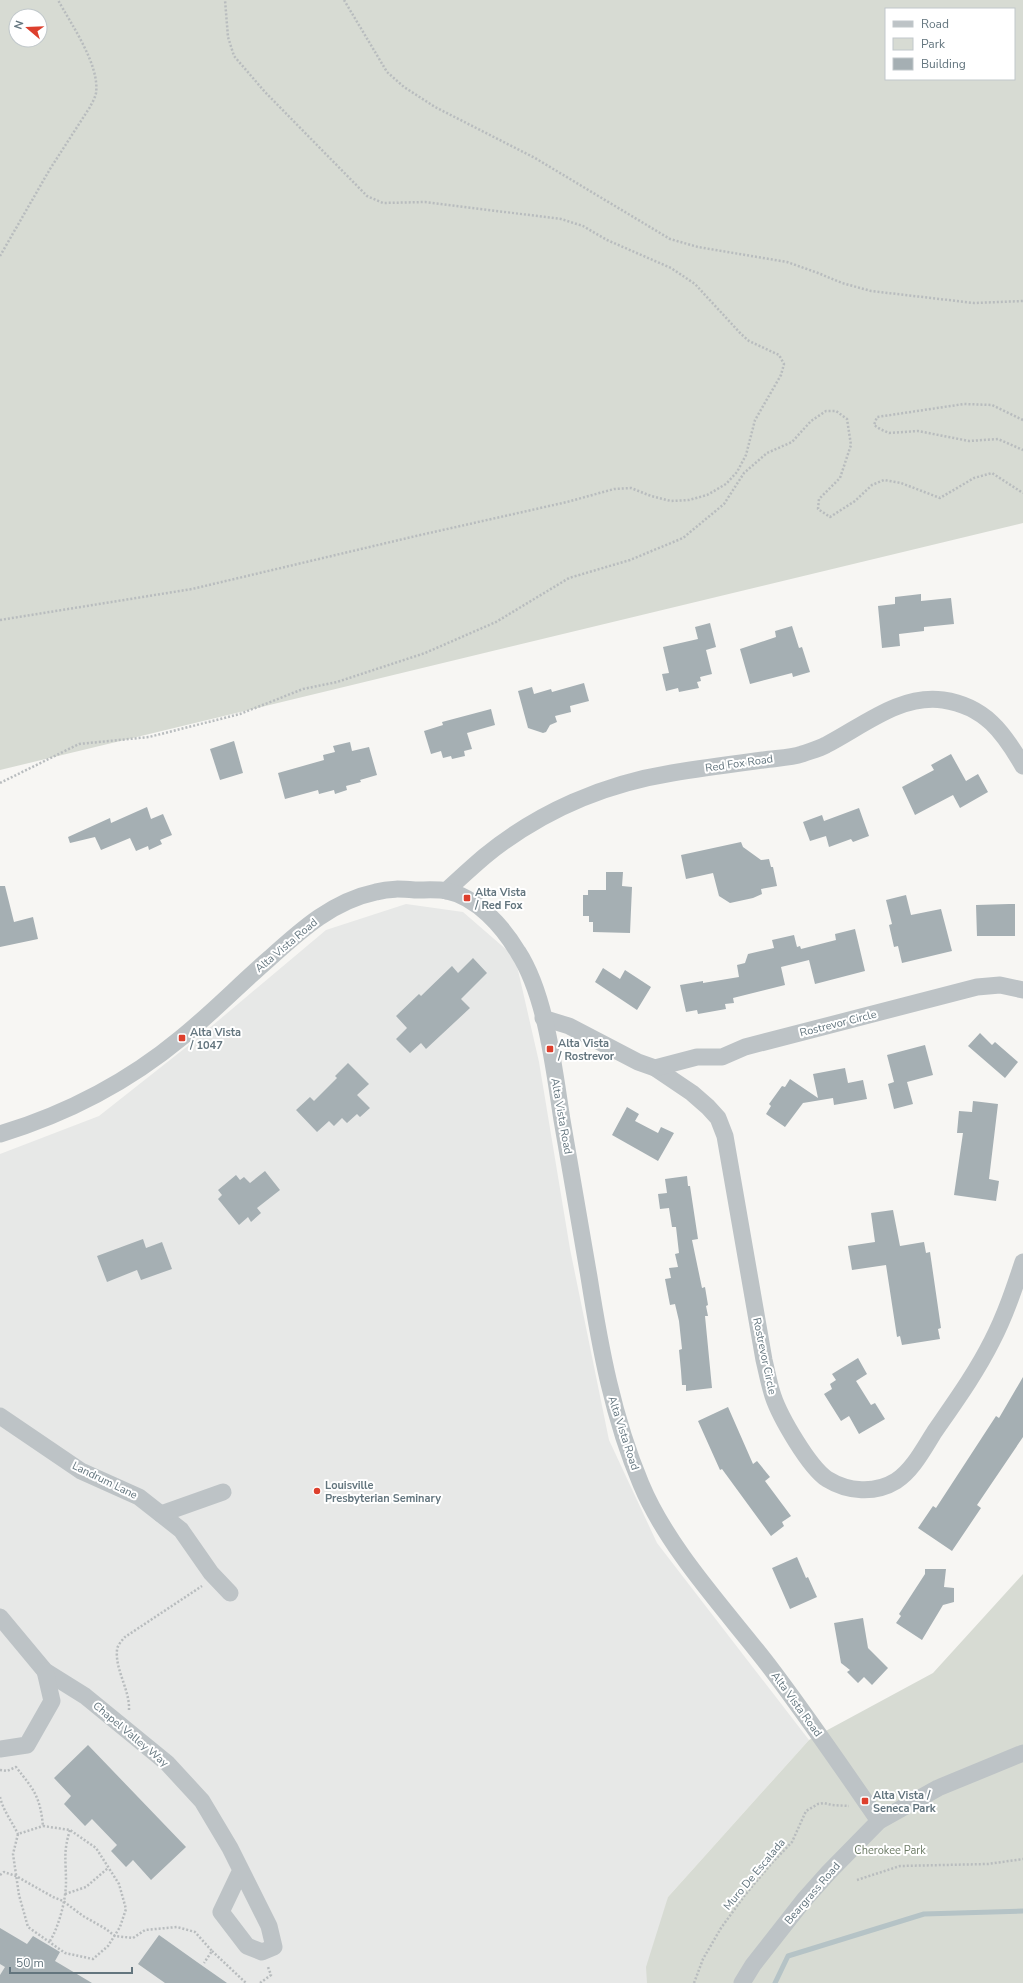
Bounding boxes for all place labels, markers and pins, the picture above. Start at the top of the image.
place label: Alta Vista / Red Fox [474,885,526,913]
marker: Alta Vista / Red Fox [462,893,472,903]
place label: Alta Vista / 1047 [189,1025,241,1053]
marker: Alta Vista / 1047 [177,1033,187,1043]
place label: Alta Vista / Rostrevor [557,1036,615,1064]
marker: Alta Vista / Rostrevor [545,1044,555,1054]
place label: Louisville Presbyterian Seminary [325,1478,441,1506]
marker: Louisville Presbyterian Seminary [312,1486,322,1496]
place label: Alta Vista / Seneca Park [873,1788,937,1816]
marker: Alta Vista / Seneca Park [860,1796,870,1806]

